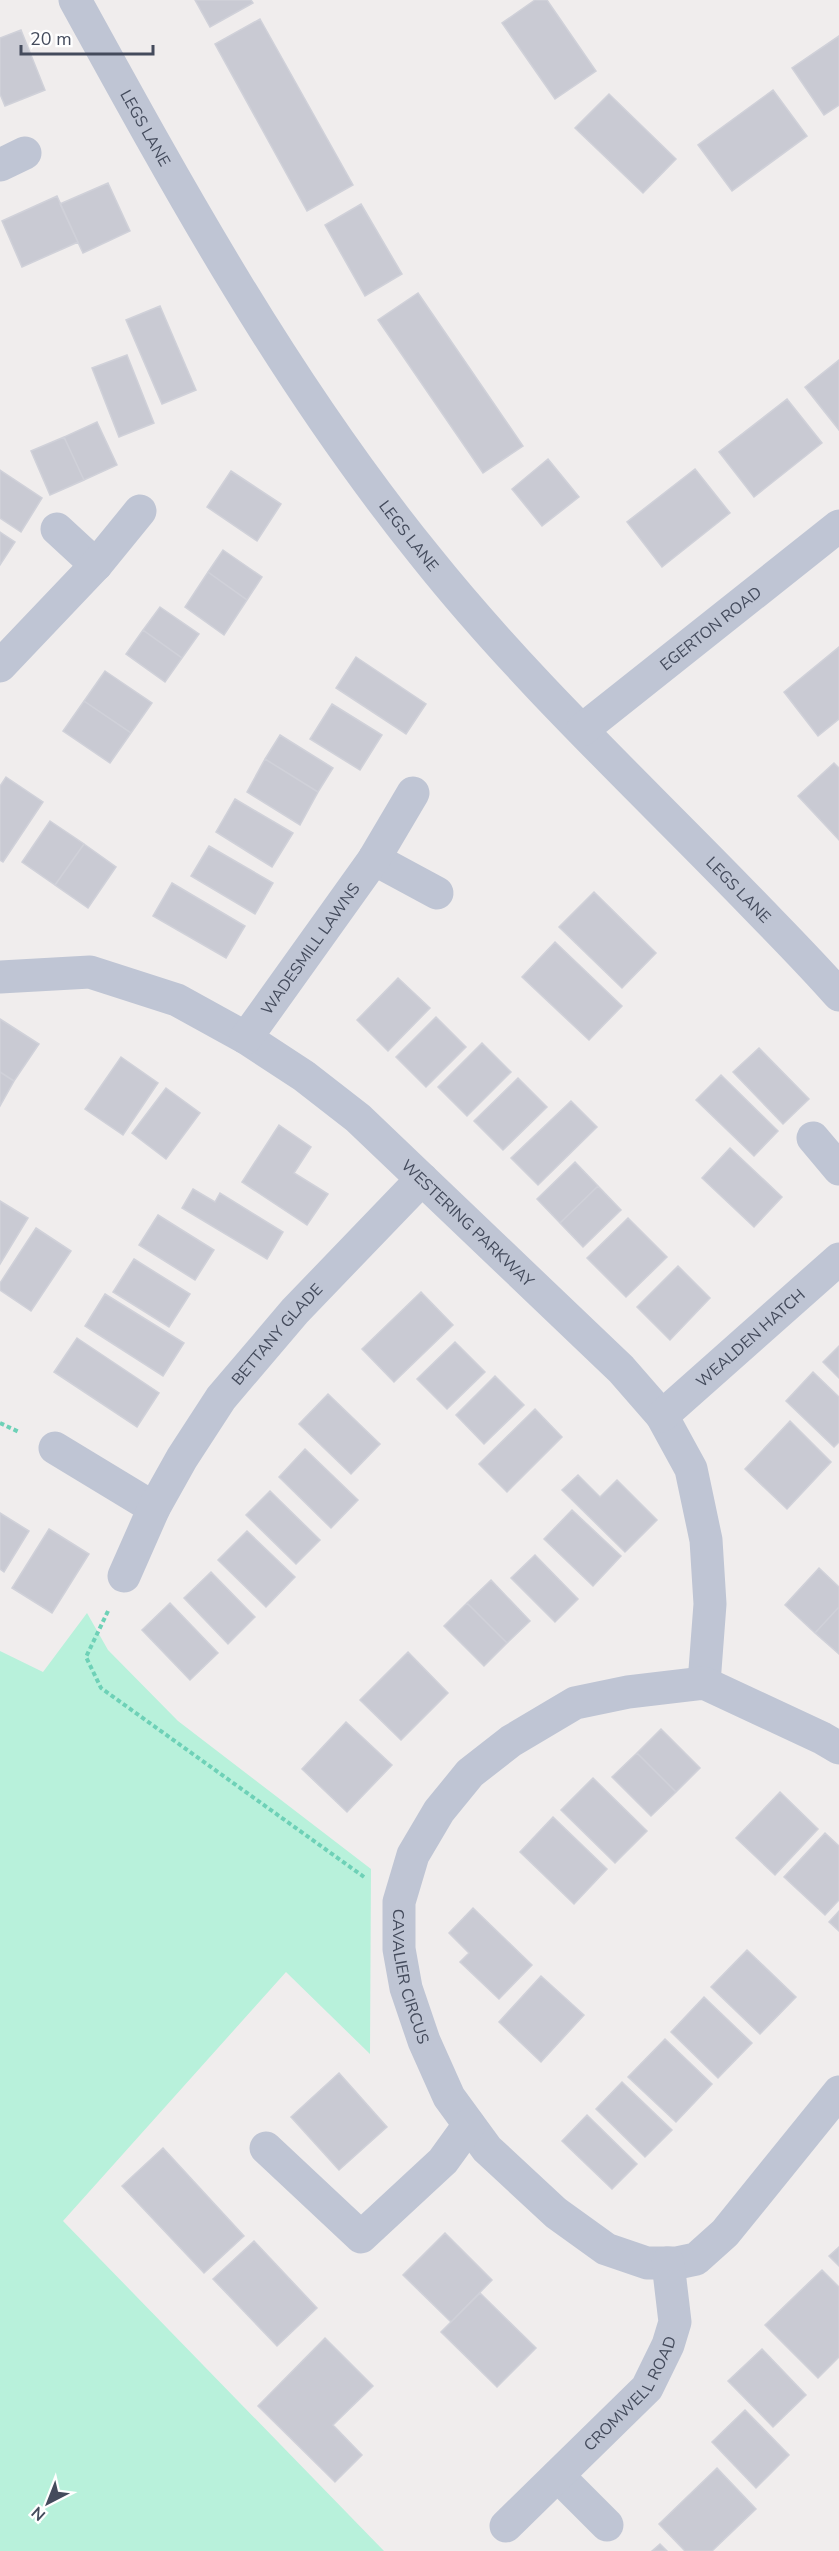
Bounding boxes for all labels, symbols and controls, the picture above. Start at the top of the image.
scale bar [21,18,153,56]
text: 20 m [30,27,72,51]
street label: LEGS LANE [115,86,175,171]
street label: LEGS LANE [373,496,443,576]
street label: EGERTON ROAD [656,582,766,676]
street label: LEGS LANE [701,852,775,928]
street label: WADESMILL LAWNS [256,879,366,1019]
street label: WESTERING PARKWAY [396,1155,539,1293]
street label: BETTANY GLADE [227,1279,328,1390]
street label: WEALDEN HATCH [692,1284,810,1393]
street label: CAVALIER CIRCUS [387,1909,434,2047]
street label: CROMWELL ROAD [579,2334,682,2456]
north arrow [18,2473,78,2533]
text: N [27,2501,50,2526]

